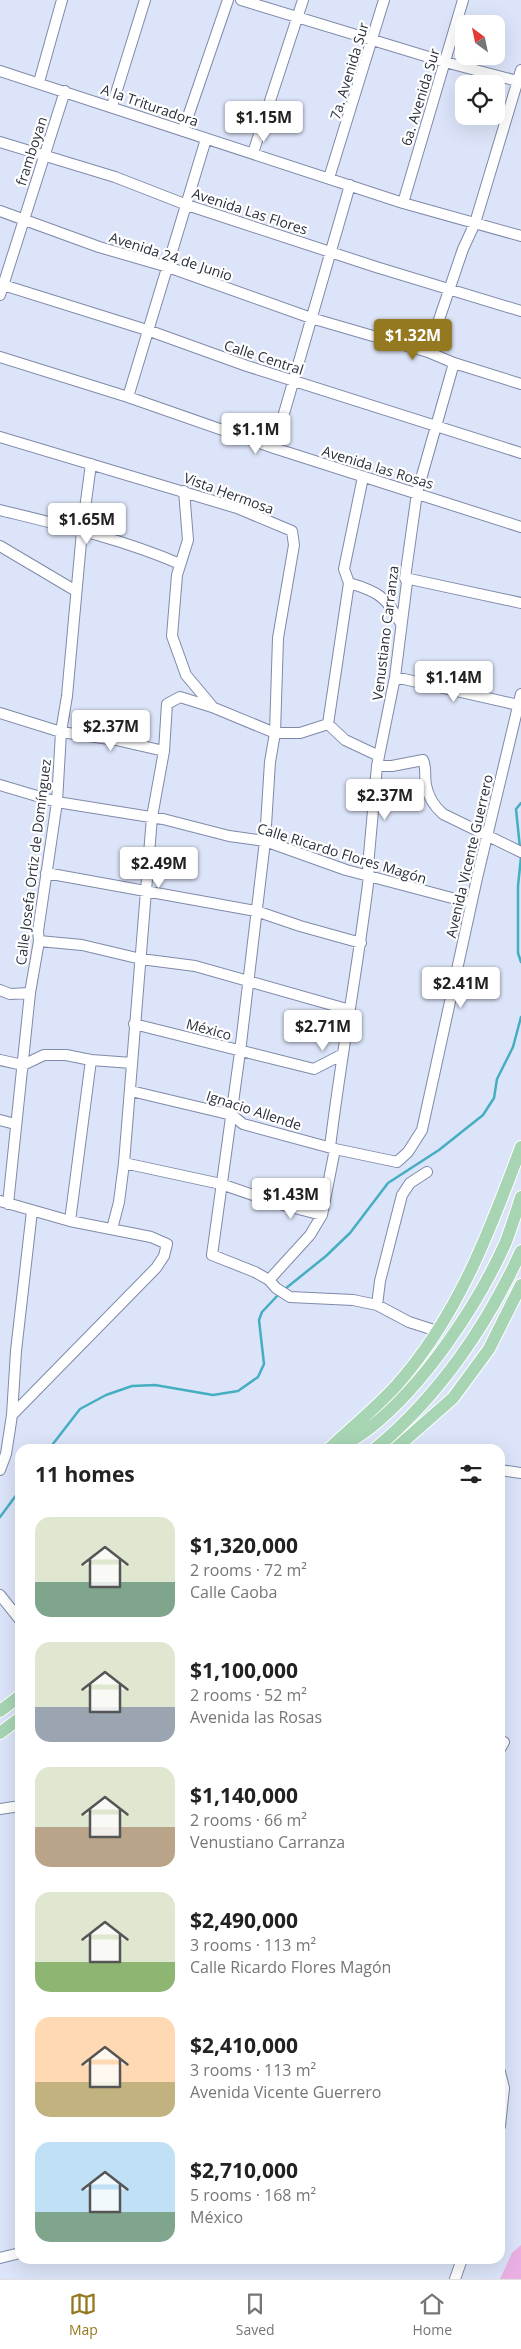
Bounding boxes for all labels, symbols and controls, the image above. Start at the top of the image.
north arrow [455,15,505,65]
map controls [455,15,505,125]
street label: 7a. Avenida Sur [325,20,373,122]
street label: 6a. Avenida Sur [396,46,444,148]
button: locate [455,75,505,125]
street label: A la Trituradora [99,79,201,131]
pin: $1.15M [223,100,305,143]
text: $1.15M [236,106,292,128]
street label: framboyan [11,114,51,188]
street label: Avenida Las Flores [190,183,311,239]
street label: Avenida 24 de Junio [107,227,235,285]
pin: $1.32M [372,318,454,361]
text: $1.32M [385,324,441,346]
street label: Calle Central [222,335,306,379]
pin: $1.1M [221,412,291,455]
text: $1.1M [232,418,280,440]
street label: Avenida las Rosas [320,441,436,493]
street label: Vista Hermosa [181,468,277,518]
pin: $1.65M [46,502,128,545]
text: $1.65M [59,508,115,530]
street label: Venustiano Carranza [367,564,403,702]
pin: $1.14M [413,660,495,703]
text: $1.14M [426,666,482,688]
pin: $2.37M [70,710,152,752]
text: $2.37M [83,715,139,737]
street label: Calle Josefa Ortiz de Domínguez [11,757,55,966]
street label: Avenida Vicente Guerrero [441,772,497,940]
pin: $2.37M [344,778,426,821]
text: $2.37M [357,784,413,806]
street label: Calle Ricardo Flores Magón [255,818,429,888]
pin: $2.49M [118,846,200,889]
text: $2.49M [131,852,187,874]
pin: $2.41M [420,966,502,1009]
text: $2.41M [433,972,489,994]
pin: $2.71M [282,1010,364,1052]
street label: México [184,1014,234,1044]
text: $2.71M [295,1015,351,1037]
street label: Ignacio Allende [204,1086,304,1134]
pin: $1.43M [250,1178,332,1220]
text: $1.43M [263,1183,319,1205]
text: 11 homes [35,1460,135,1488]
icon: filters [457,1460,485,1488]
text: $1,320,000 [190,1531,298,1559]
icon: home [75,1537,135,1597]
text: 2 rooms · 72 m² [190,1559,307,1581]
text: Calle Caoba [190,1581,277,1603]
text: $1,100,000 [190,1656,298,1684]
icon: home [75,1662,135,1722]
text: 2 rooms · 52 m² [190,1684,307,1706]
text: Avenida las Rosas [190,1706,322,1728]
text: $1,140,000 [190,1781,298,1809]
icon: home [75,1787,135,1847]
text: 2 rooms · 66 m² [190,1809,307,1831]
text: Venustiano Carranza [190,1831,345,1853]
text: $2,490,000 [190,1906,298,1934]
icon: home [75,1912,135,1972]
text: 3 rooms · 113 m² [190,1934,316,1956]
text: Calle Ricardo Flores Magón [190,1956,391,1978]
text: $2,410,000 [190,2031,298,2059]
icon: home [75,2037,135,2097]
text: 3 rooms · 113 m² [190,2059,316,2081]
text: Avenida Vicente Guerrero [190,2081,381,2103]
text: $2,710,000 [190,2156,298,2184]
icon: home [75,2162,135,2222]
text: 5 rooms · 168 m² [190,2184,316,2206]
text: México [190,2206,243,2228]
tab: Map [69,2290,98,2339]
tab: Saved [236,2290,275,2339]
tab: Home [412,2290,452,2339]

